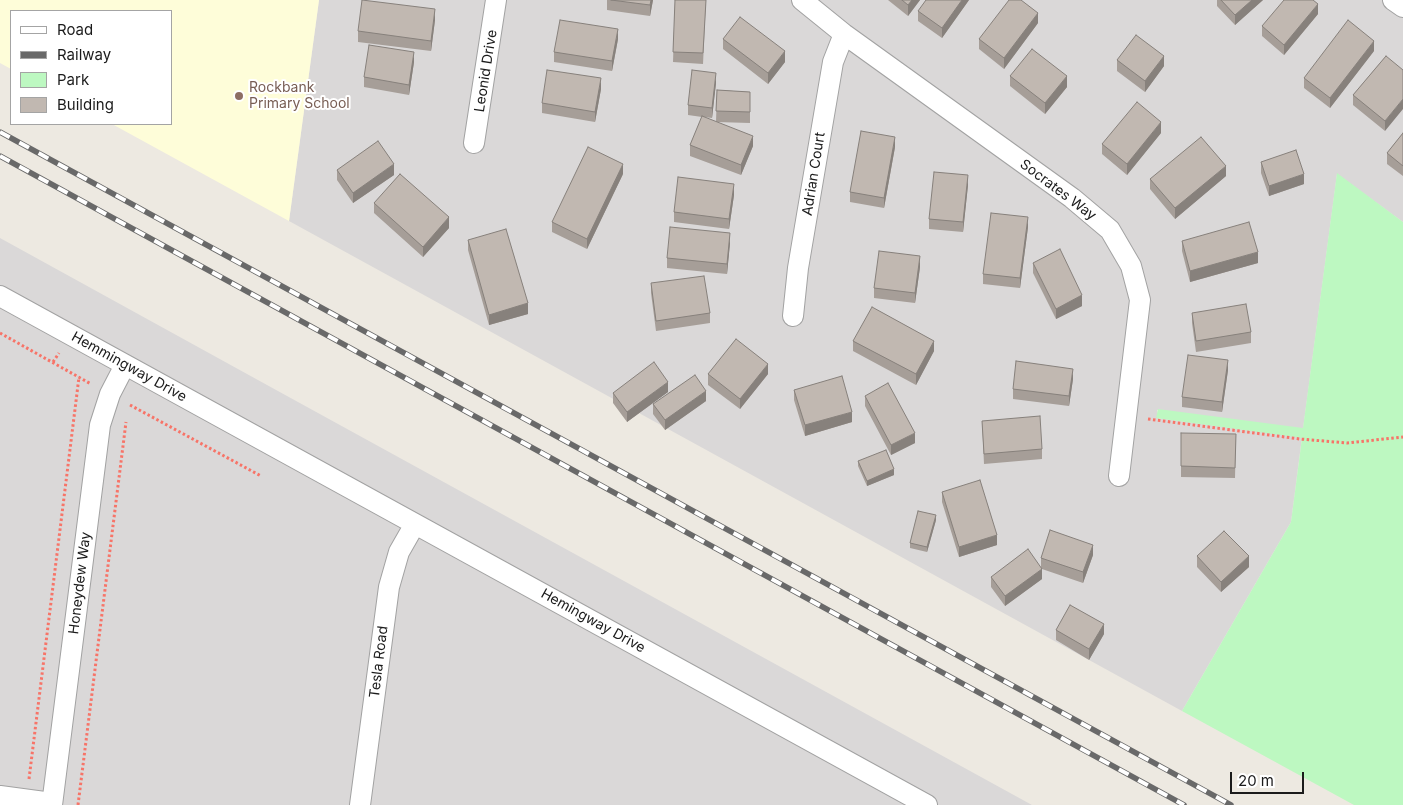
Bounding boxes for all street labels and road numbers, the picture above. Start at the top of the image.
street label: Leonid Drive [471,29,501,113]
street label: Adrian Court [799,131,829,217]
street label: Socrates Way [1017,156,1099,224]
street label: Hemmingway Drive [69,328,189,406]
street label: Honeydew Way [65,531,95,635]
street label: Hemingway Drive [538,585,648,657]
street label: Tesla Road [366,625,392,699]

